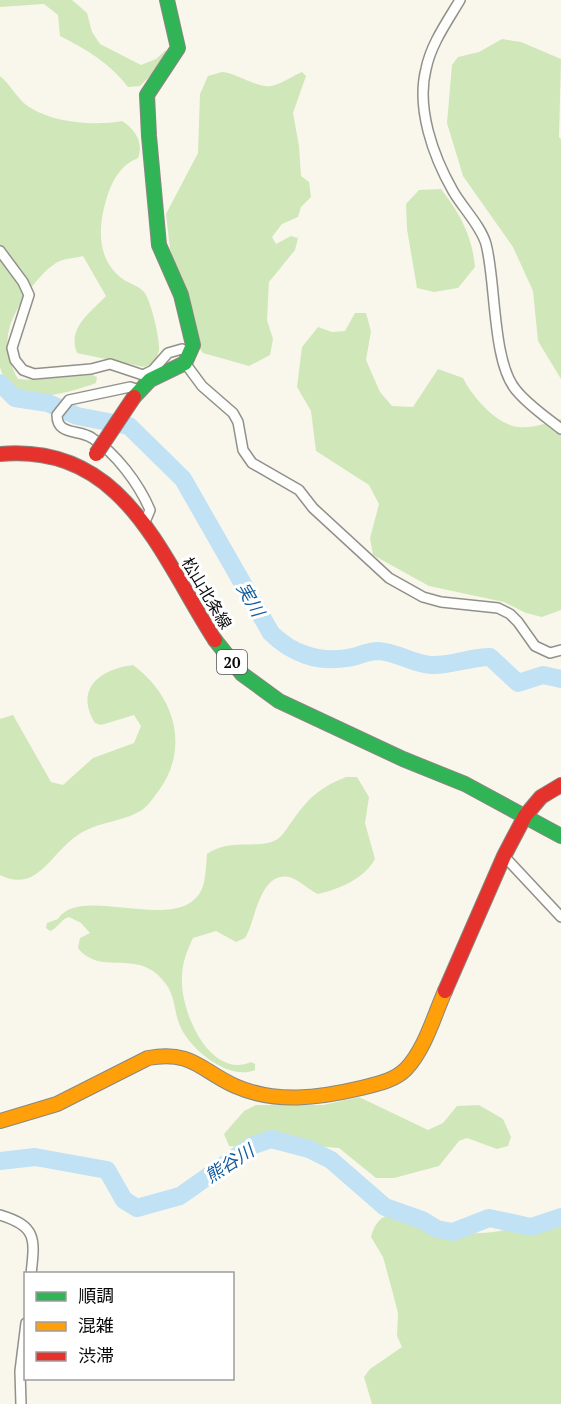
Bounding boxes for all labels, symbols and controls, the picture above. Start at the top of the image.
street label: 松山北条線 [177,553,237,633]
water label: 実川 [232,577,271,622]
road number: 20 [217,650,247,674]
water label: 熊谷川 [200,1137,260,1188]
legend [24,1272,234,1380]
text: 順調 [78,1283,114,1307]
text: 混雑 [78,1313,114,1337]
text: 渋滞 [78,1343,114,1367]

